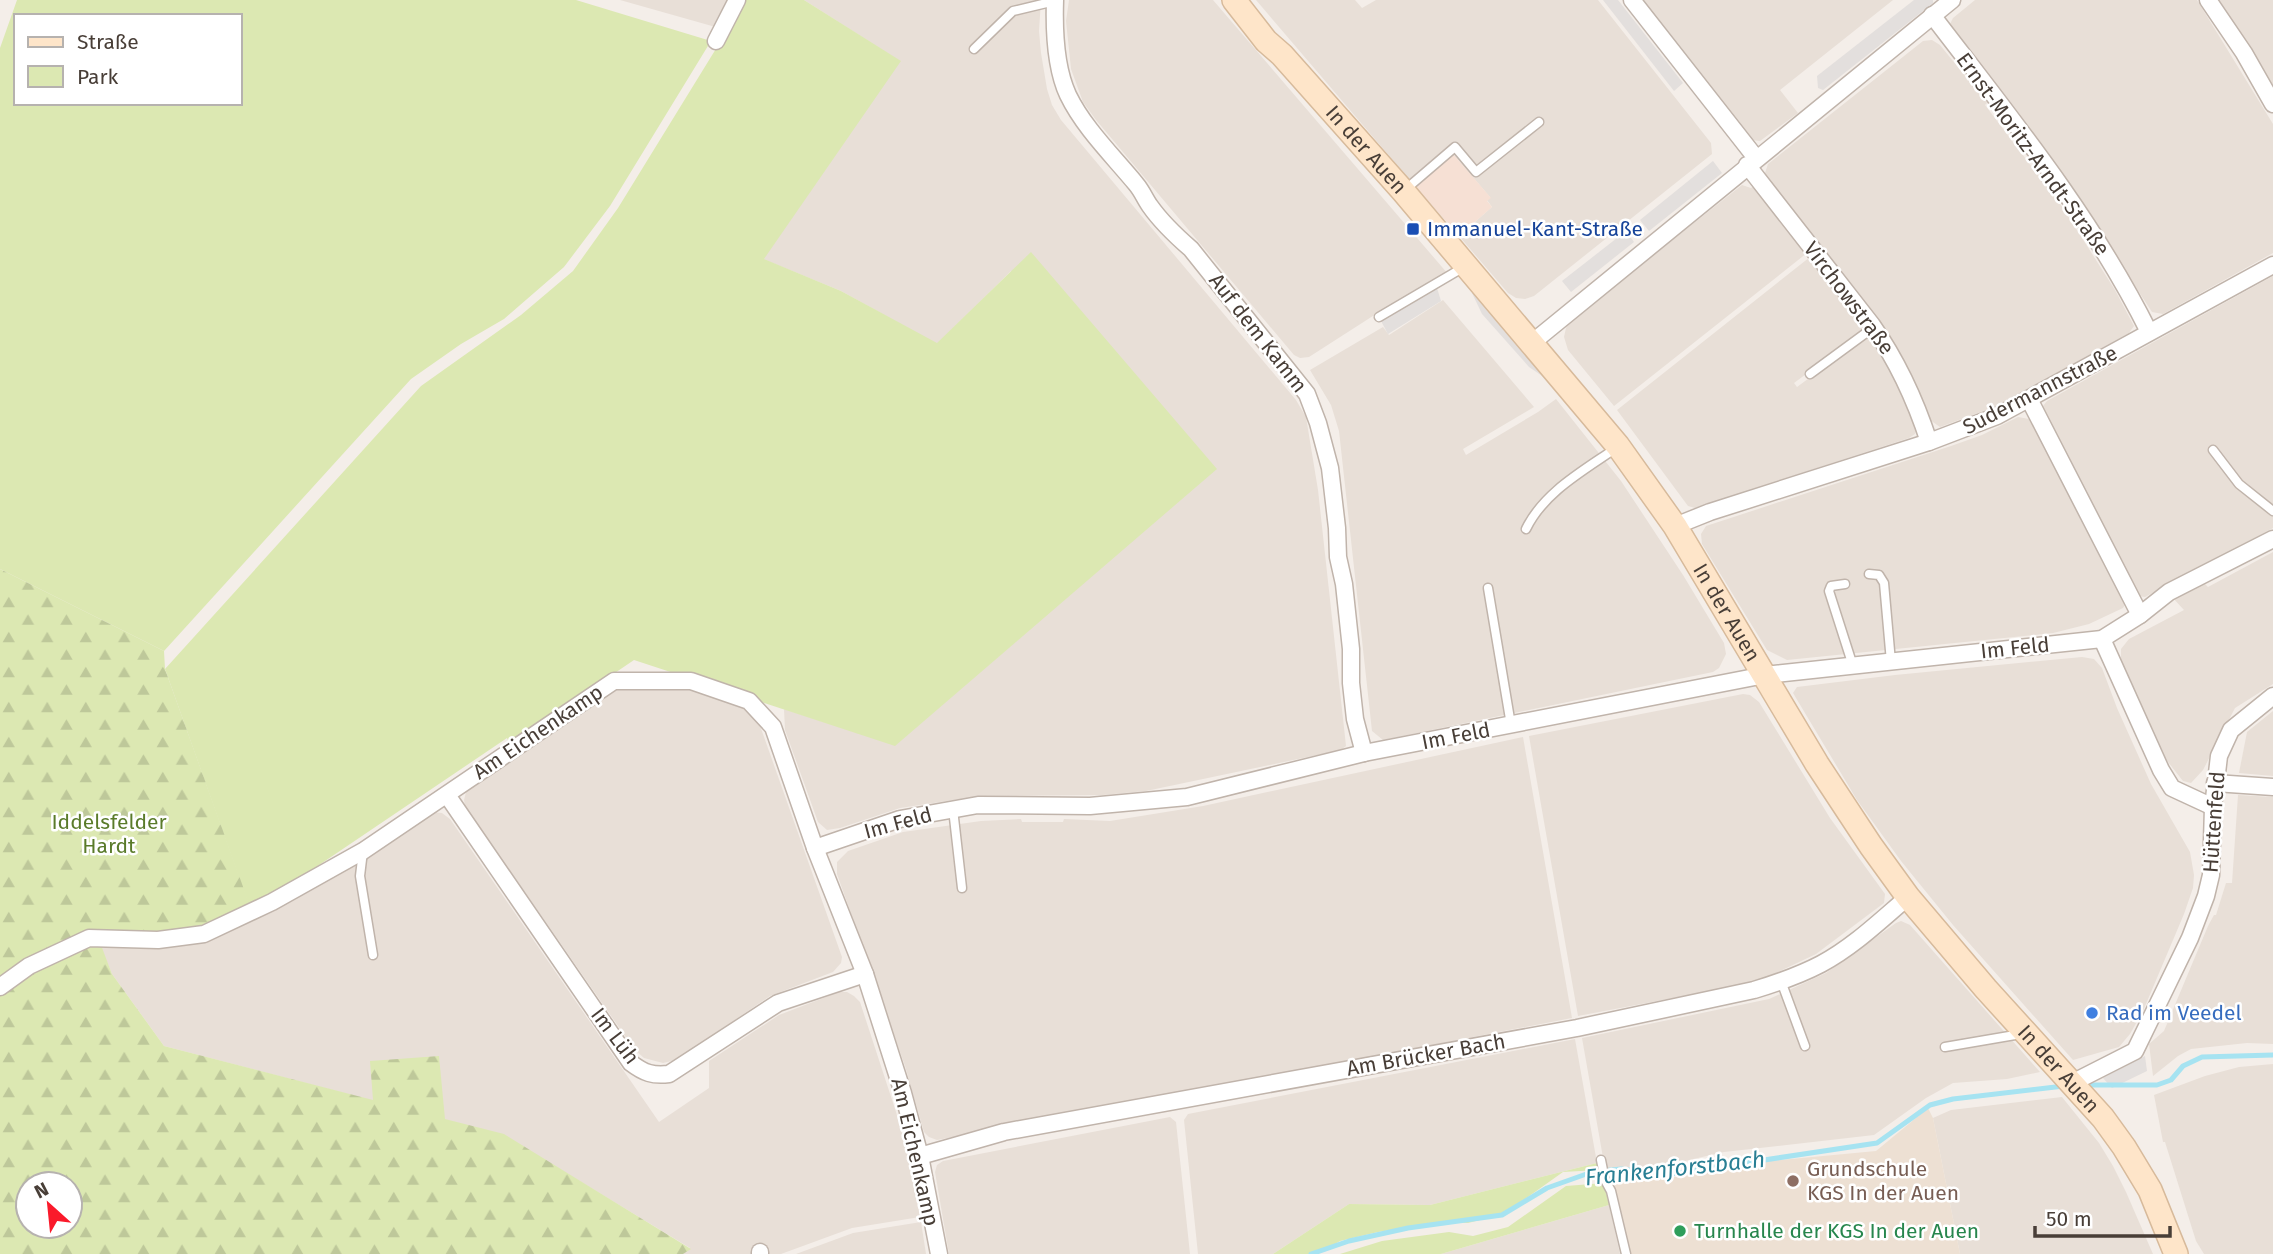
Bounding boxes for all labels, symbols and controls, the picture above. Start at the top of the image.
legend [14,14,242,105]
text: Straße [77,29,139,55]
street label: Ernst-Moritz-Arndt-Straße [1951,47,2115,261]
text: Park [77,64,119,90]
street label: In der Auen [1320,100,1412,199]
place label: Immanuel-Kant-Straße [1427,216,1643,242]
marker: Immanuel-Kant-Straße [1405,221,1421,237]
street label: Virchowstraße [1798,236,1900,360]
street label: Auf dem Kamm [1203,268,1313,398]
street label: Sudermannstraße [1958,340,2122,440]
street label: In der Auen [1687,559,1766,666]
street label: Im Feld [1979,631,2051,665]
street label: Am Eichenkamp [468,679,608,785]
street label: Im Feld [1419,717,1493,755]
street label: Hüttenfeld [2197,770,2231,874]
street label: Im Feld [861,801,935,845]
park label: Iddelsfelder Hardt [51,809,167,859]
place label: Rad im Veedel [2106,1000,2242,1026]
street label: Im Lüh [585,1002,645,1070]
marker: Rad im Veedel [2084,1005,2100,1021]
street label: In der Auen [2012,1020,2105,1118]
street label: Am Brücker Bach [1344,1028,1508,1082]
street label: Am Eichenkamp [885,1075,945,1229]
water label: Frankenforstbach [1584,1145,1766,1191]
place label: Grundschule KGS In der Auen [1807,1156,1959,1206]
north arrow [14,1170,84,1240]
marker: Grundschule KGS In der Auen [1785,1173,1801,1189]
text: N [31,1177,52,1203]
scale bar [2035,1194,2170,1238]
text: 50 m [2046,1206,2092,1232]
place label: Turnhalle der KGS In der Auen [1694,1218,1979,1244]
marker: Turnhalle der KGS In der Auen [1672,1223,1688,1239]

